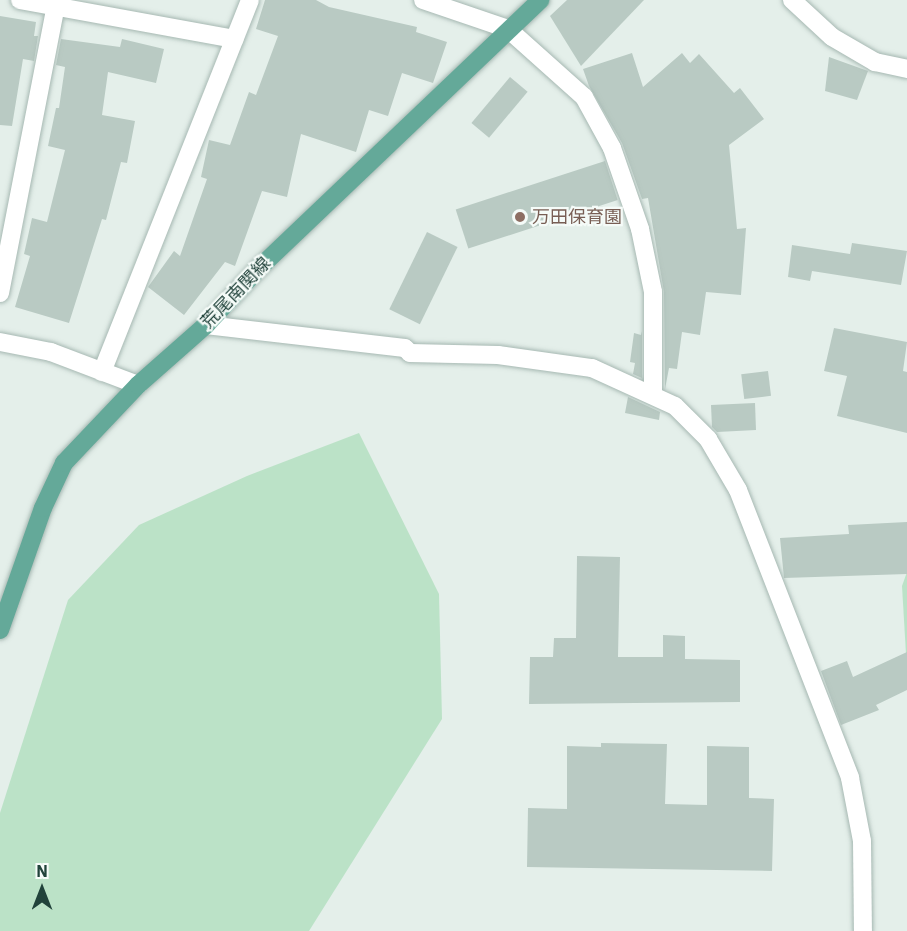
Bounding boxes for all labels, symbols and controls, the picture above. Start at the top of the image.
place label: 万田保育園 [532,206,622,228]
marker: 万田保育園 [513,210,527,224]
street label: 荒尾南関線 [197,253,275,333]
north arrow [12,859,72,919]
text: N [36,861,48,881]

